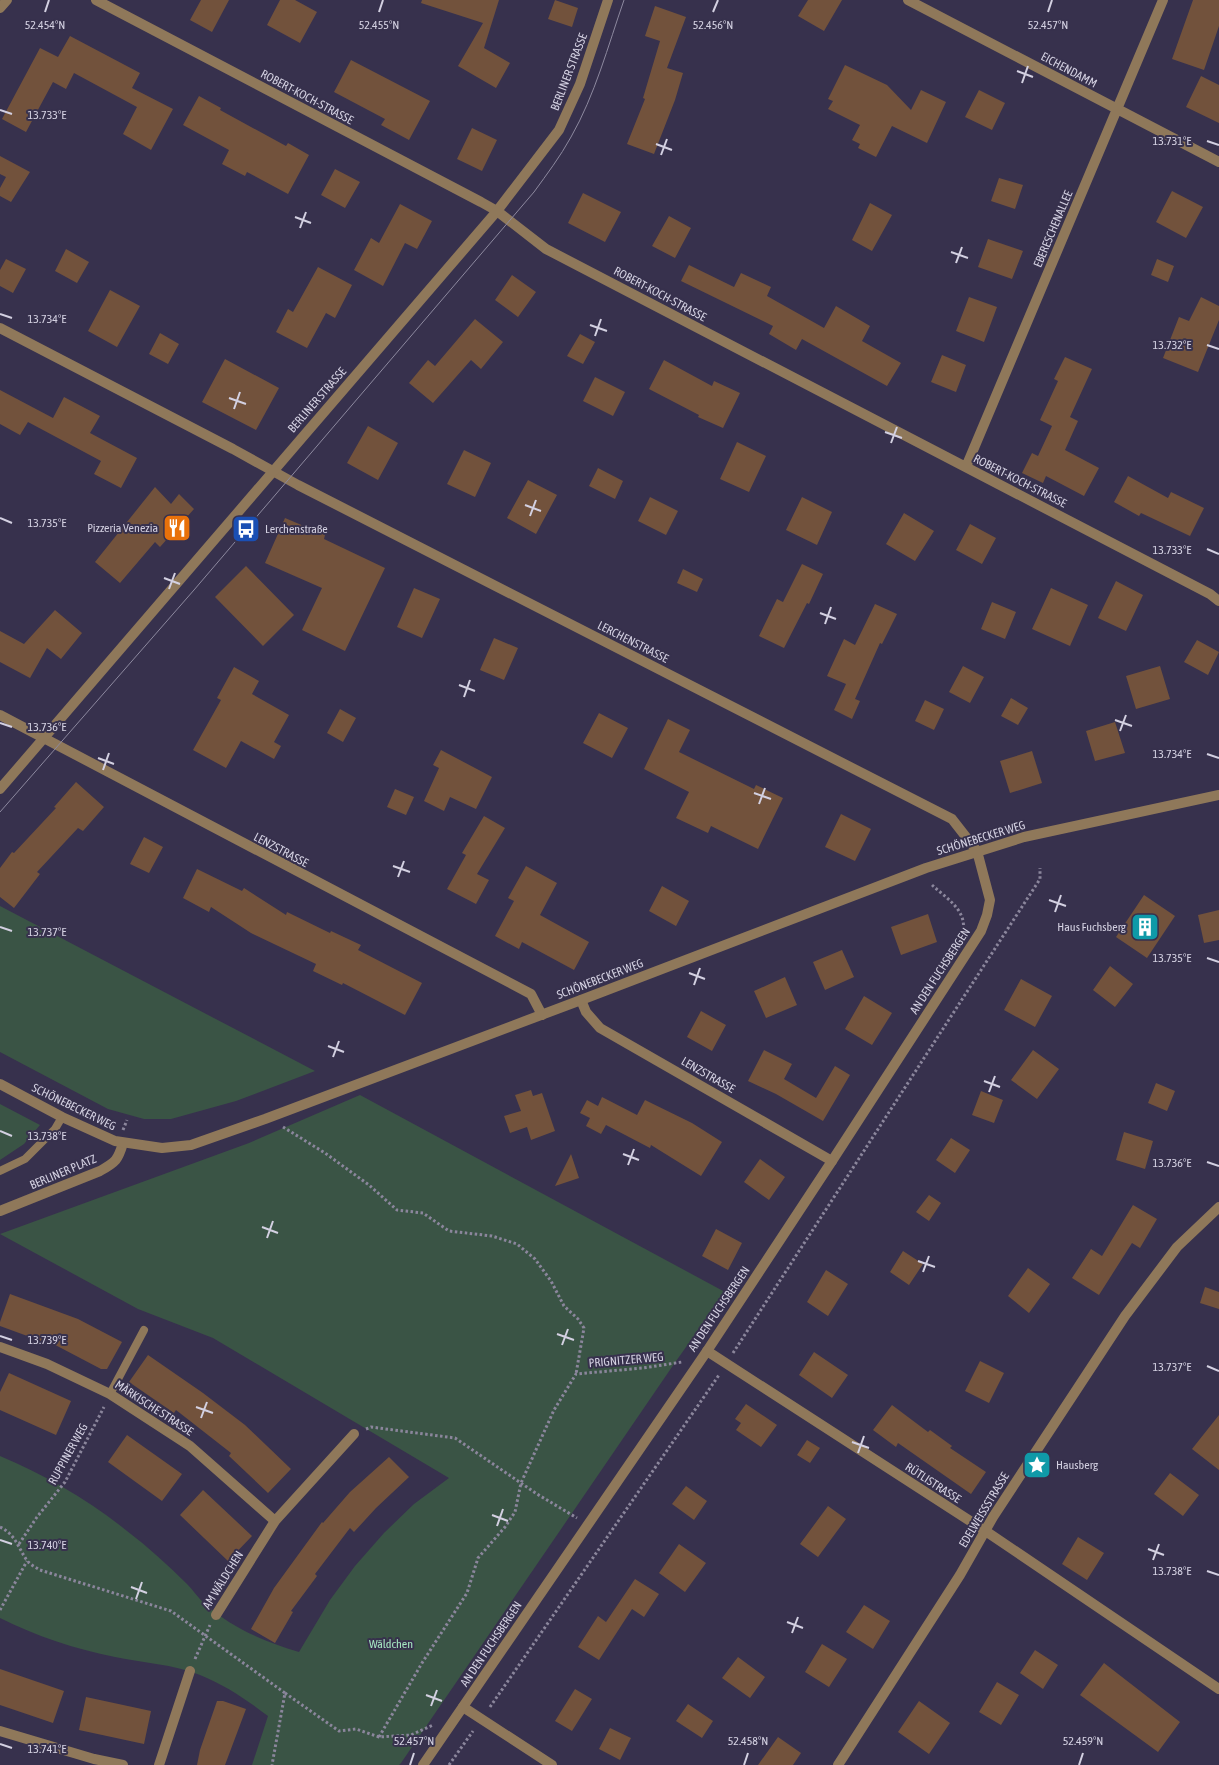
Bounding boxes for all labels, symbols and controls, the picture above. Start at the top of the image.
text: 52.454°N [25,18,65,32]
text: 52.455°N [359,18,399,32]
text: 52.456°N [693,18,733,32]
text: 52.457°N [1028,18,1068,32]
street label: BERLINER STRASSE [548,31,590,113]
street label: EICHENDAMM [1039,49,1099,91]
street label: ROBERT-KOCH-STRASSE [258,67,356,127]
text: 13.733°E [28,108,66,122]
text: 13.731°E [1153,134,1191,148]
street label: EBERESCHENALLEE [1031,189,1075,269]
street label: ROBERT-KOCH-STRASSE [611,264,709,324]
text: 13.734°E [28,312,66,326]
text: 13.732°E [1153,338,1191,352]
street label: BERLINER STRASSE [285,365,349,435]
street label: ROBERT-KOCH-STRASSE [971,451,1069,511]
restaurant icon: Pizzeria Venezia [162,513,192,543]
bus stop icon: Lerchenstraße [231,514,261,544]
text: 13.735°E [28,516,66,530]
place label: Pizzeria Venezia [87,521,158,535]
place label: Lerchenstraße [265,522,328,536]
text: 13.733°E [1153,543,1191,557]
street label: LERCHENSTRASSE [595,618,671,666]
text: 13.736°E [28,720,66,734]
text: 13.734°E [1153,747,1191,761]
street label: SCHÖNEBECKER WEG [935,818,1027,858]
street label: LENZSTRASSE [251,830,311,870]
building icon: Haus Fuchsberg [1130,912,1160,942]
place label: Haus Fuchsberg [1057,920,1127,934]
text: 13.737°E [28,925,66,939]
street label: AN DEN FUCHSBERGEN [907,925,973,1017]
text: 13.735°E [1153,951,1191,965]
street label: SCHÖNEBECKER WEG [555,956,645,1002]
street label: LENZSTRASSE [679,1054,737,1096]
street label: SCHÖNEBECKER WEG [30,1081,118,1133]
text: 13.738°E [28,1129,66,1143]
street label: BERLINER PLATZ [28,1151,99,1192]
text: 13.736°E [1153,1156,1191,1170]
street label: AN DEN FUCHSBERGEN [685,1264,753,1354]
text: 13.739°E [28,1333,66,1347]
street label: PRIGNITZER WEG [588,1350,664,1370]
text: 13.737°E [1153,1360,1191,1374]
street label: MÄRKISCHE STRASSE [112,1378,196,1438]
street label: RUPPINER WEG [45,1421,91,1487]
place icon: Hausberg [1022,1450,1052,1480]
place label: Hausberg [1056,1458,1099,1472]
street label: RÜTLISTRASSE [903,1460,963,1506]
street label: EDELWEISSSTRASSE [956,1470,1012,1550]
text: 13.740°E [28,1538,66,1552]
street label: AM WÄLDCHEN [200,1548,246,1612]
text: 13.738°E [1153,1564,1191,1578]
street label: AN DEN FUCHSBERGEN [457,1599,525,1689]
park label: Wäldchen [369,1637,413,1651]
text: 52.457°N [394,1734,434,1748]
text: 52.458°N [728,1734,768,1748]
text: 52.459°N [1063,1734,1103,1748]
text: 13.741°E [28,1742,66,1756]

